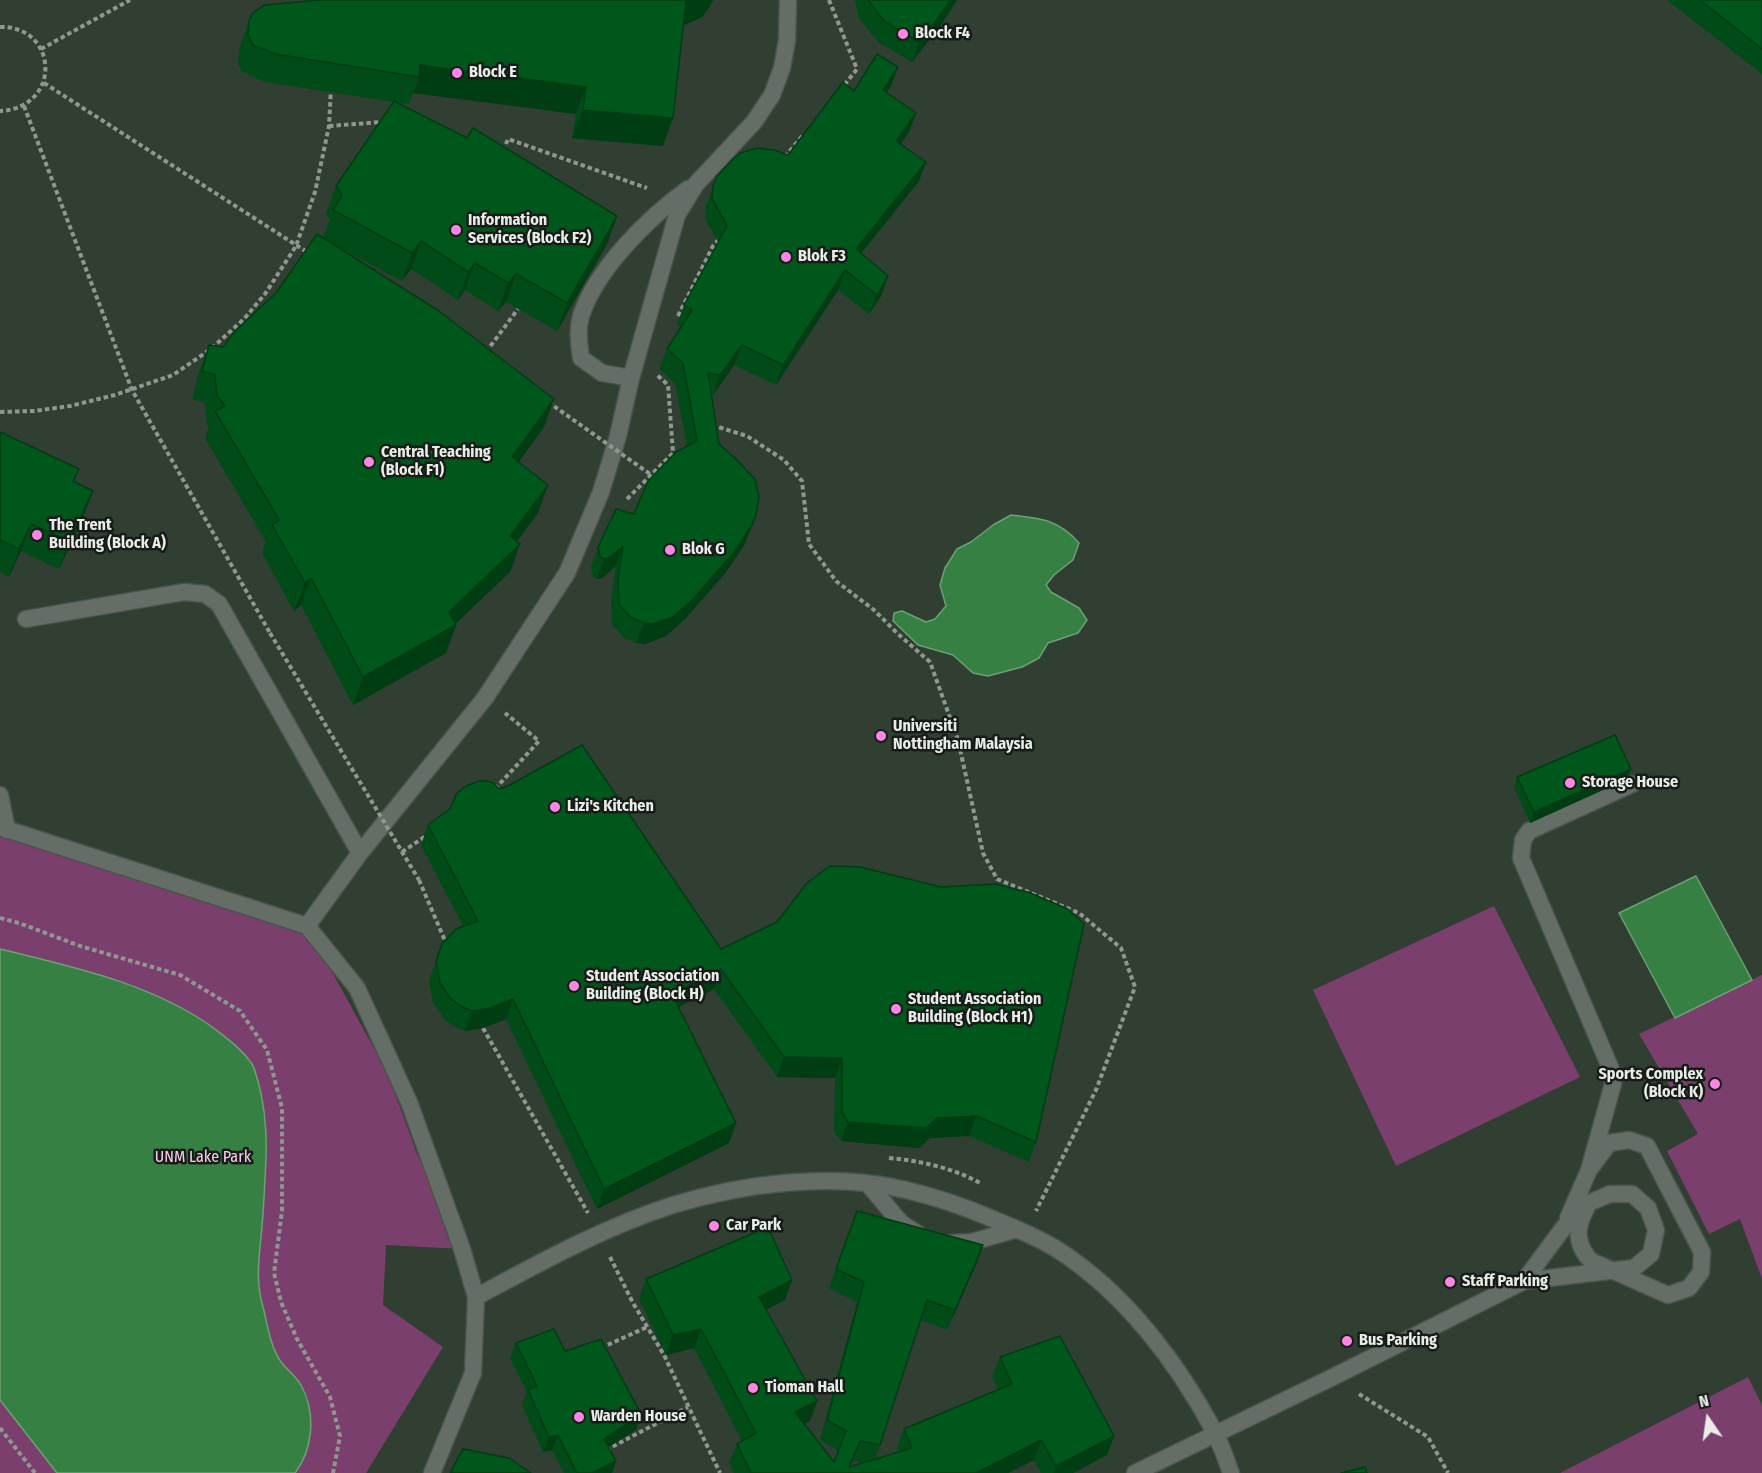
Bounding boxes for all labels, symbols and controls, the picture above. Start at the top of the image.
place label: Block F4 [915,24,970,44]
marker: Block F4 [896,27,910,41]
place label: Block E [469,63,517,83]
marker: Block E [450,66,464,80]
place label: Information Services (Block F2) [468,211,591,249]
marker: Information Services (Block F2) [449,223,463,237]
place label: Blok F3 [798,247,846,267]
marker: Blok F3 [779,250,793,264]
place label: Central Teaching (Block F1) [381,443,491,481]
marker: Central Teaching (Block F1) [362,455,376,469]
place label: The Trent Building (Block A) [49,516,166,554]
marker: The Trent Building (Block A) [30,528,44,542]
place label: Blok G [682,540,725,560]
marker: Blok G [663,543,677,557]
place label: Universiti Nottingham Malaysia [893,717,1033,755]
marker: Universiti Nottingham Malaysia [874,729,888,743]
place label: Storage House [1582,773,1678,793]
marker: Storage House [1563,776,1577,790]
place label: Lizi's Kitchen [567,797,654,817]
marker: Lizi's Kitchen [548,800,562,814]
place label: Student Association Building (Block H) [586,967,719,1005]
marker: Student Association Building (Block H) [567,979,581,993]
place label: Student Association Building (Block H1) [908,990,1041,1028]
marker: Student Association Building (Block H1) [889,1002,903,1016]
place label: Sports Complex (Block K) [1598,1065,1703,1103]
marker: Sports Complex (Block K) [1708,1077,1722,1091]
park label: UNM Lake Park [155,1148,251,1168]
place label: Car Park [726,1216,781,1236]
marker: Car Park [707,1219,721,1233]
place label: Staff Parking [1462,1272,1548,1292]
marker: Staff Parking [1443,1275,1457,1289]
place label: Bus Parking [1359,1331,1437,1351]
marker: Bus Parking [1340,1334,1354,1348]
place label: Tioman Hall [765,1378,844,1398]
marker: Tioman Hall [746,1381,760,1395]
north arrow [1678,1389,1738,1449]
text: N [1697,1391,1711,1411]
place label: Warden House [591,1407,686,1427]
marker: Warden House [572,1410,586,1424]

